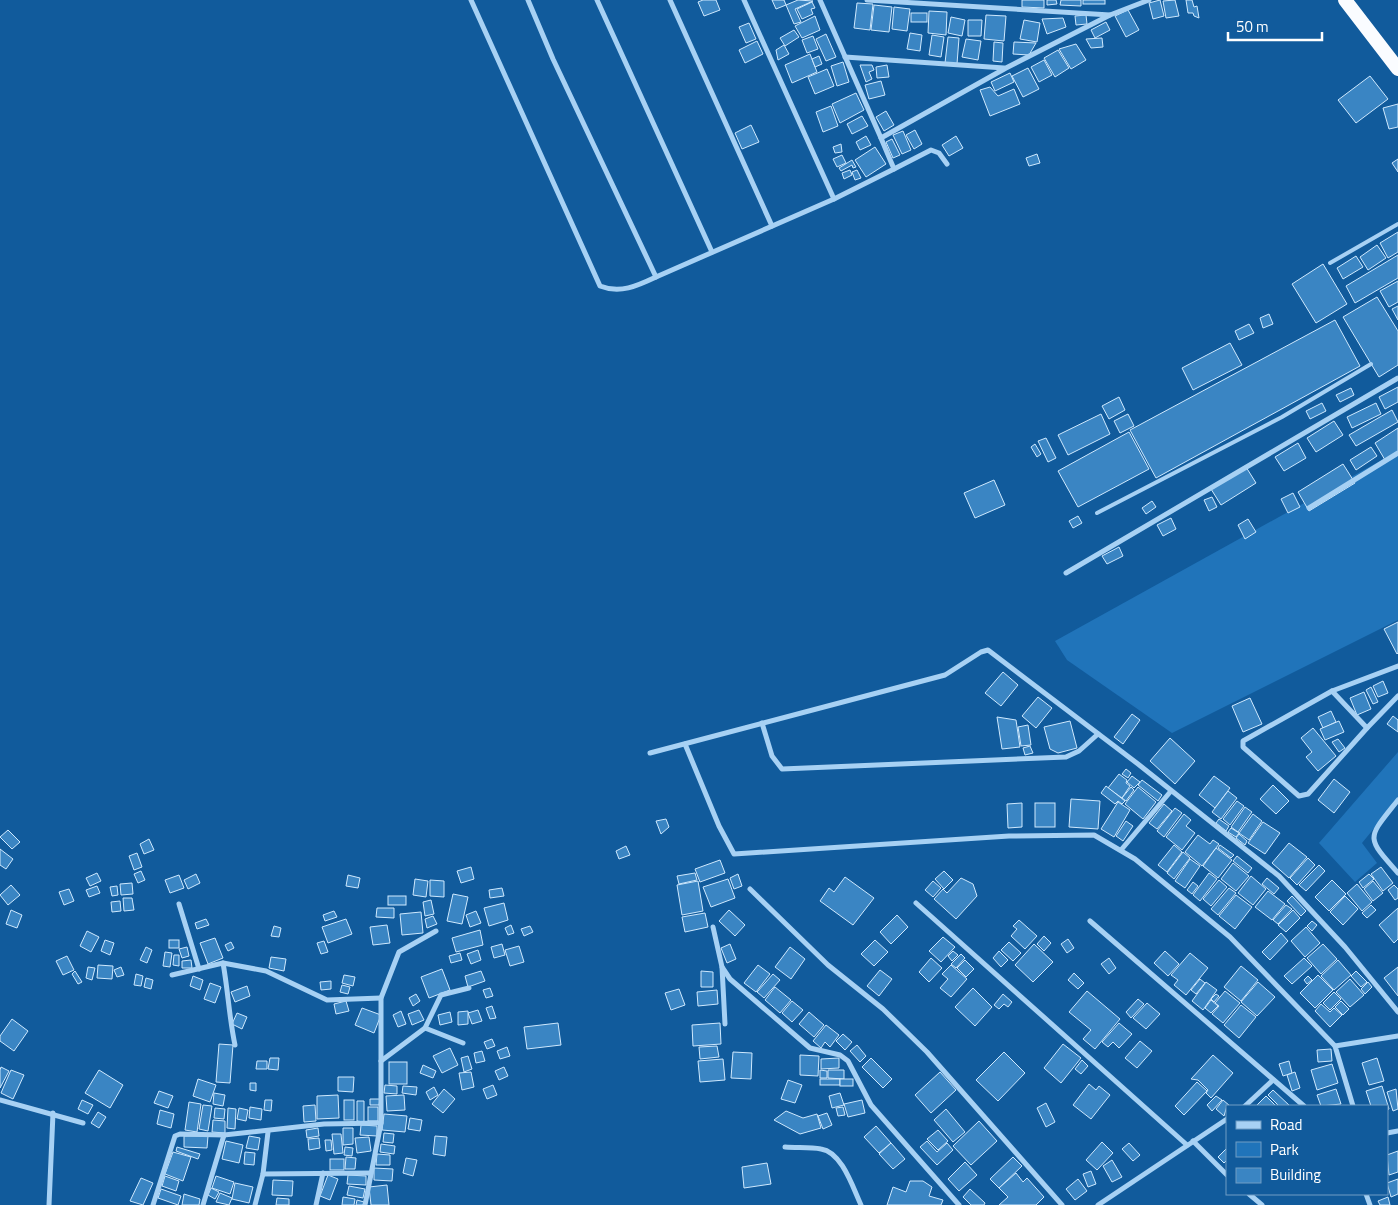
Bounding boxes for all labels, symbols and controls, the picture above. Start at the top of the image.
scale bar [1228,10,1322,42]
text: 50 m [1236,15,1269,38]
legend [1226,1105,1388,1195]
text: Road [1270,1113,1302,1136]
text: Park [1270,1138,1299,1161]
text: Building [1270,1163,1321,1186]

